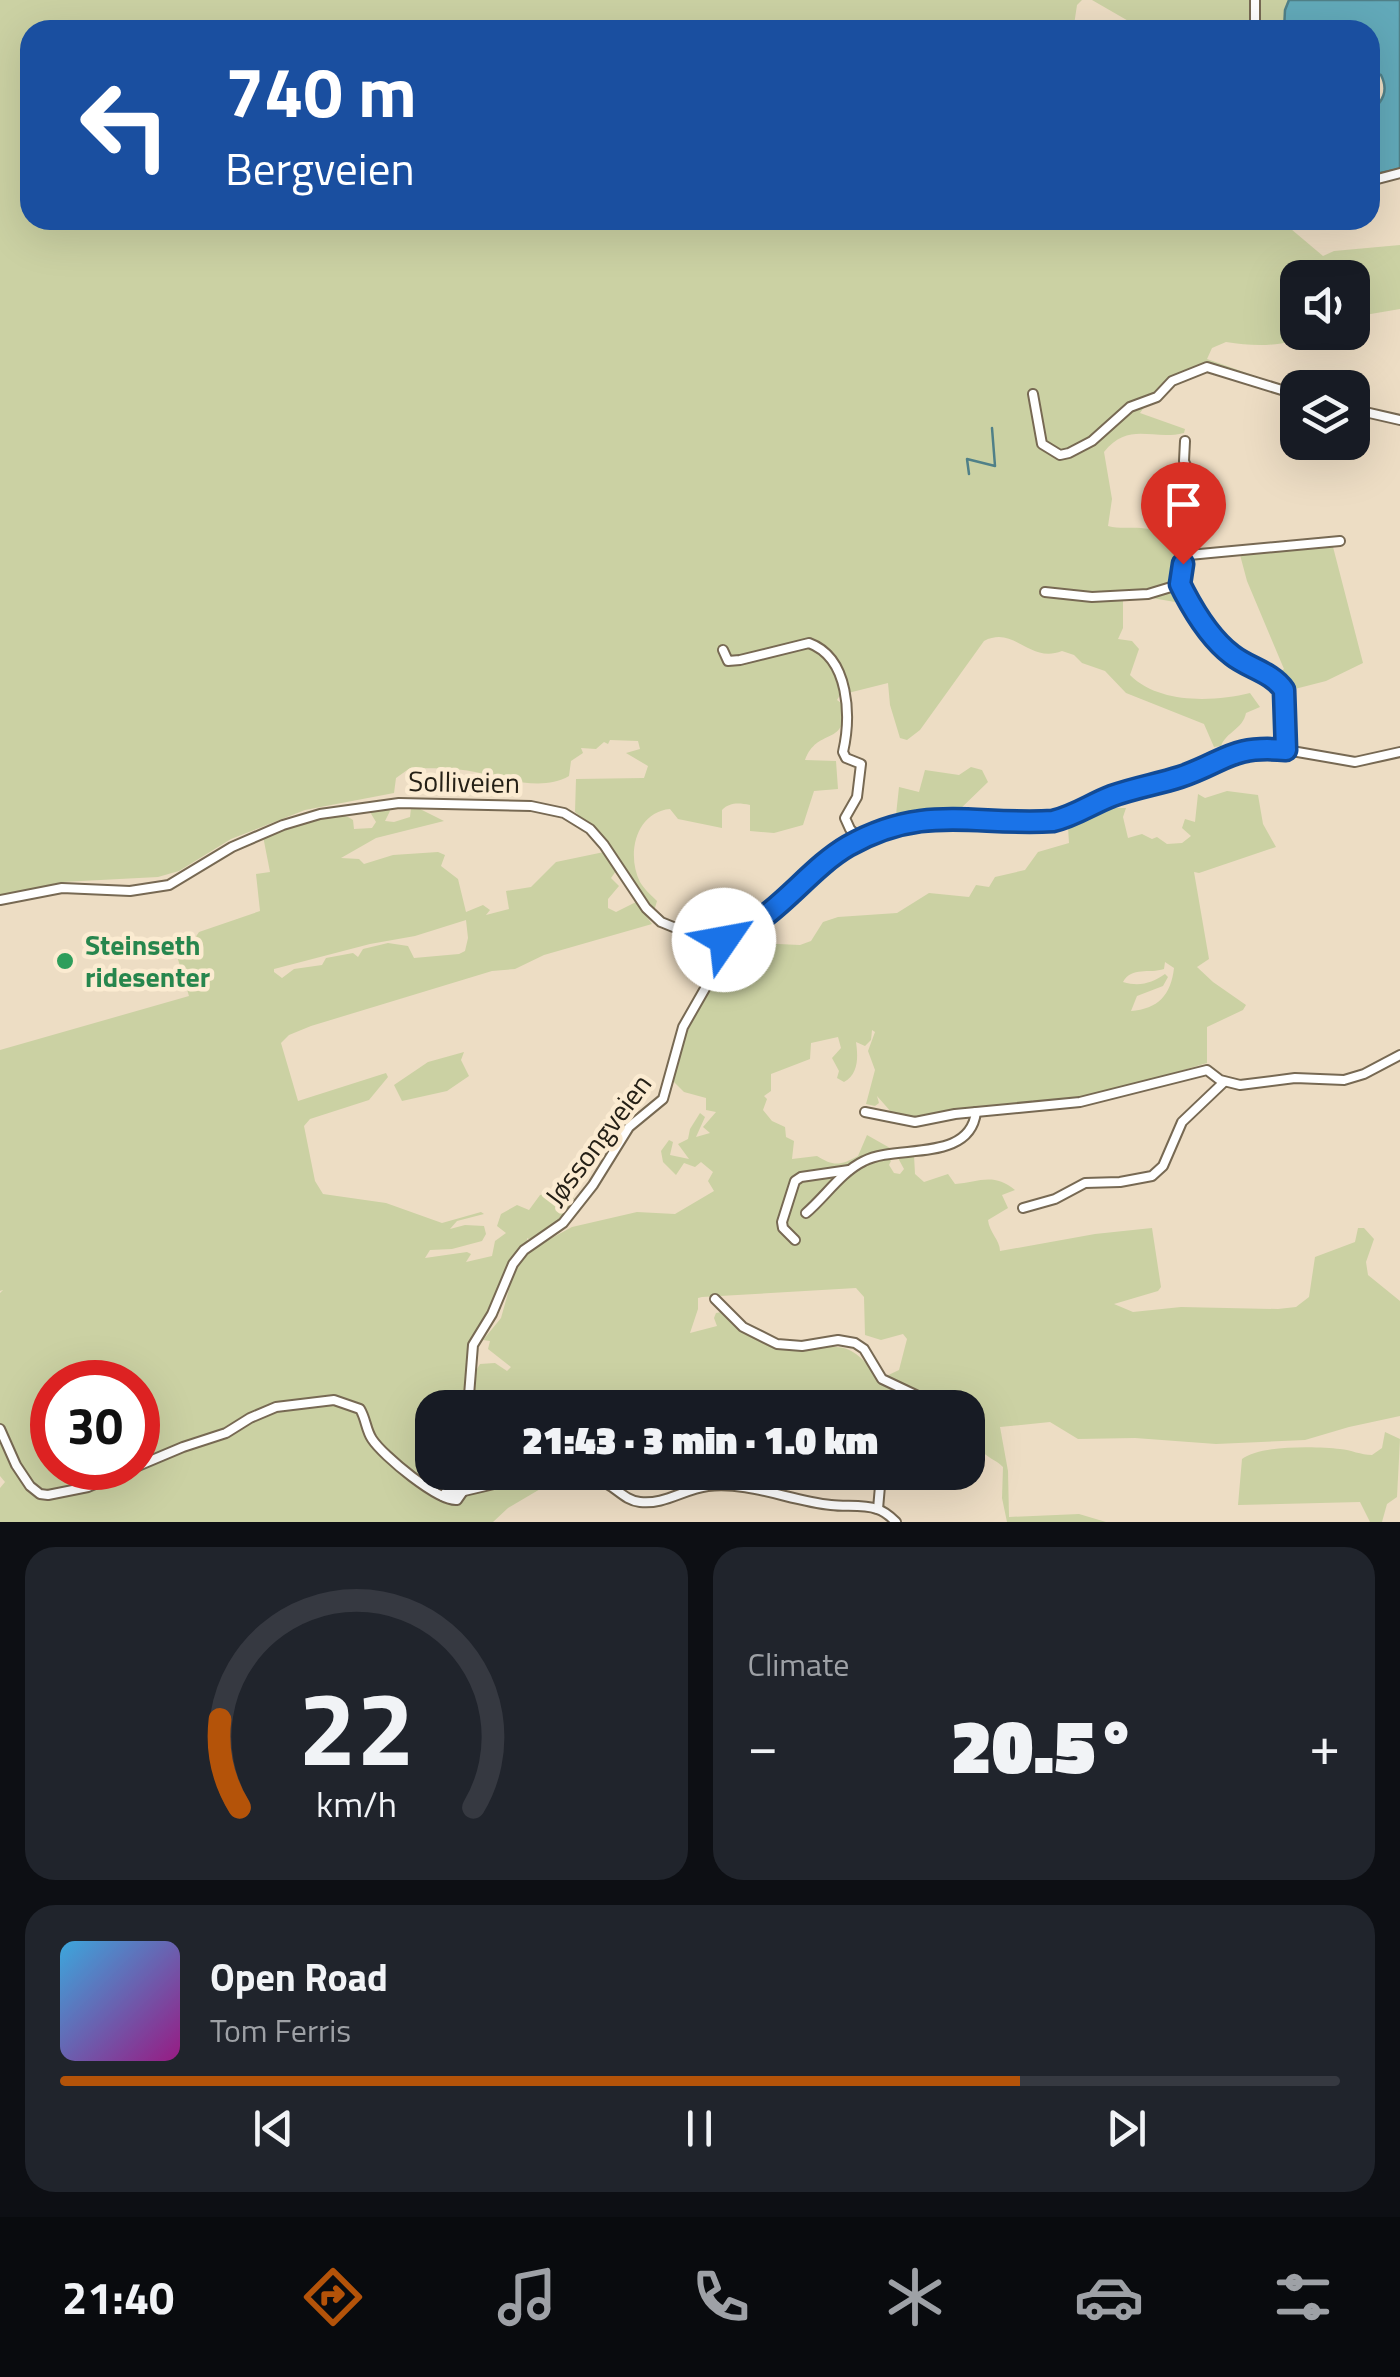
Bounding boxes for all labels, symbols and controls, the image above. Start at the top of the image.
text: 740 m [225,38,417,144]
icon: left [60,60,190,190]
text: Bergveien [225,134,415,202]
map controls [1280,260,1370,460]
button: sound [1280,260,1370,350]
button: layers [1280,370,1370,460]
pin [1141,462,1226,565]
icon: arrive [1156,477,1211,532]
street label: Solliveien [408,759,520,804]
position arrow [672,888,776,992]
place label: Steinseth ridesenter [85,923,210,998]
marker: Steinseth ridesenter [54,950,76,972]
street label: Jøssongveien [534,1065,662,1215]
speed limit sign: 30 [30,1360,160,1490]
text: 21:43 · 3 min · 1.0 km [522,1411,878,1469]
text: Climate [748,1640,849,1688]
text: 22 [298,1647,414,1805]
text: 20.5° [951,1688,1137,1802]
text: − [748,1703,778,1786]
text: + [1309,1703,1340,1786]
text: km/h [316,1776,397,1831]
text: Open Road [210,1948,388,2006]
text: Tom Ferris [210,2006,351,2054]
icon: previous [246,2101,301,2156]
icon: pause [672,2101,727,2156]
icon: next [1099,2101,1154,2156]
icon: directions [298,2262,368,2332]
icon: music [492,2262,562,2332]
icon: phone [686,2262,756,2332]
icon: climate [880,2262,950,2332]
icon: car [1074,2262,1144,2332]
icon: filters [1268,2262,1338,2332]
text: 21:40 [62,2263,174,2331]

